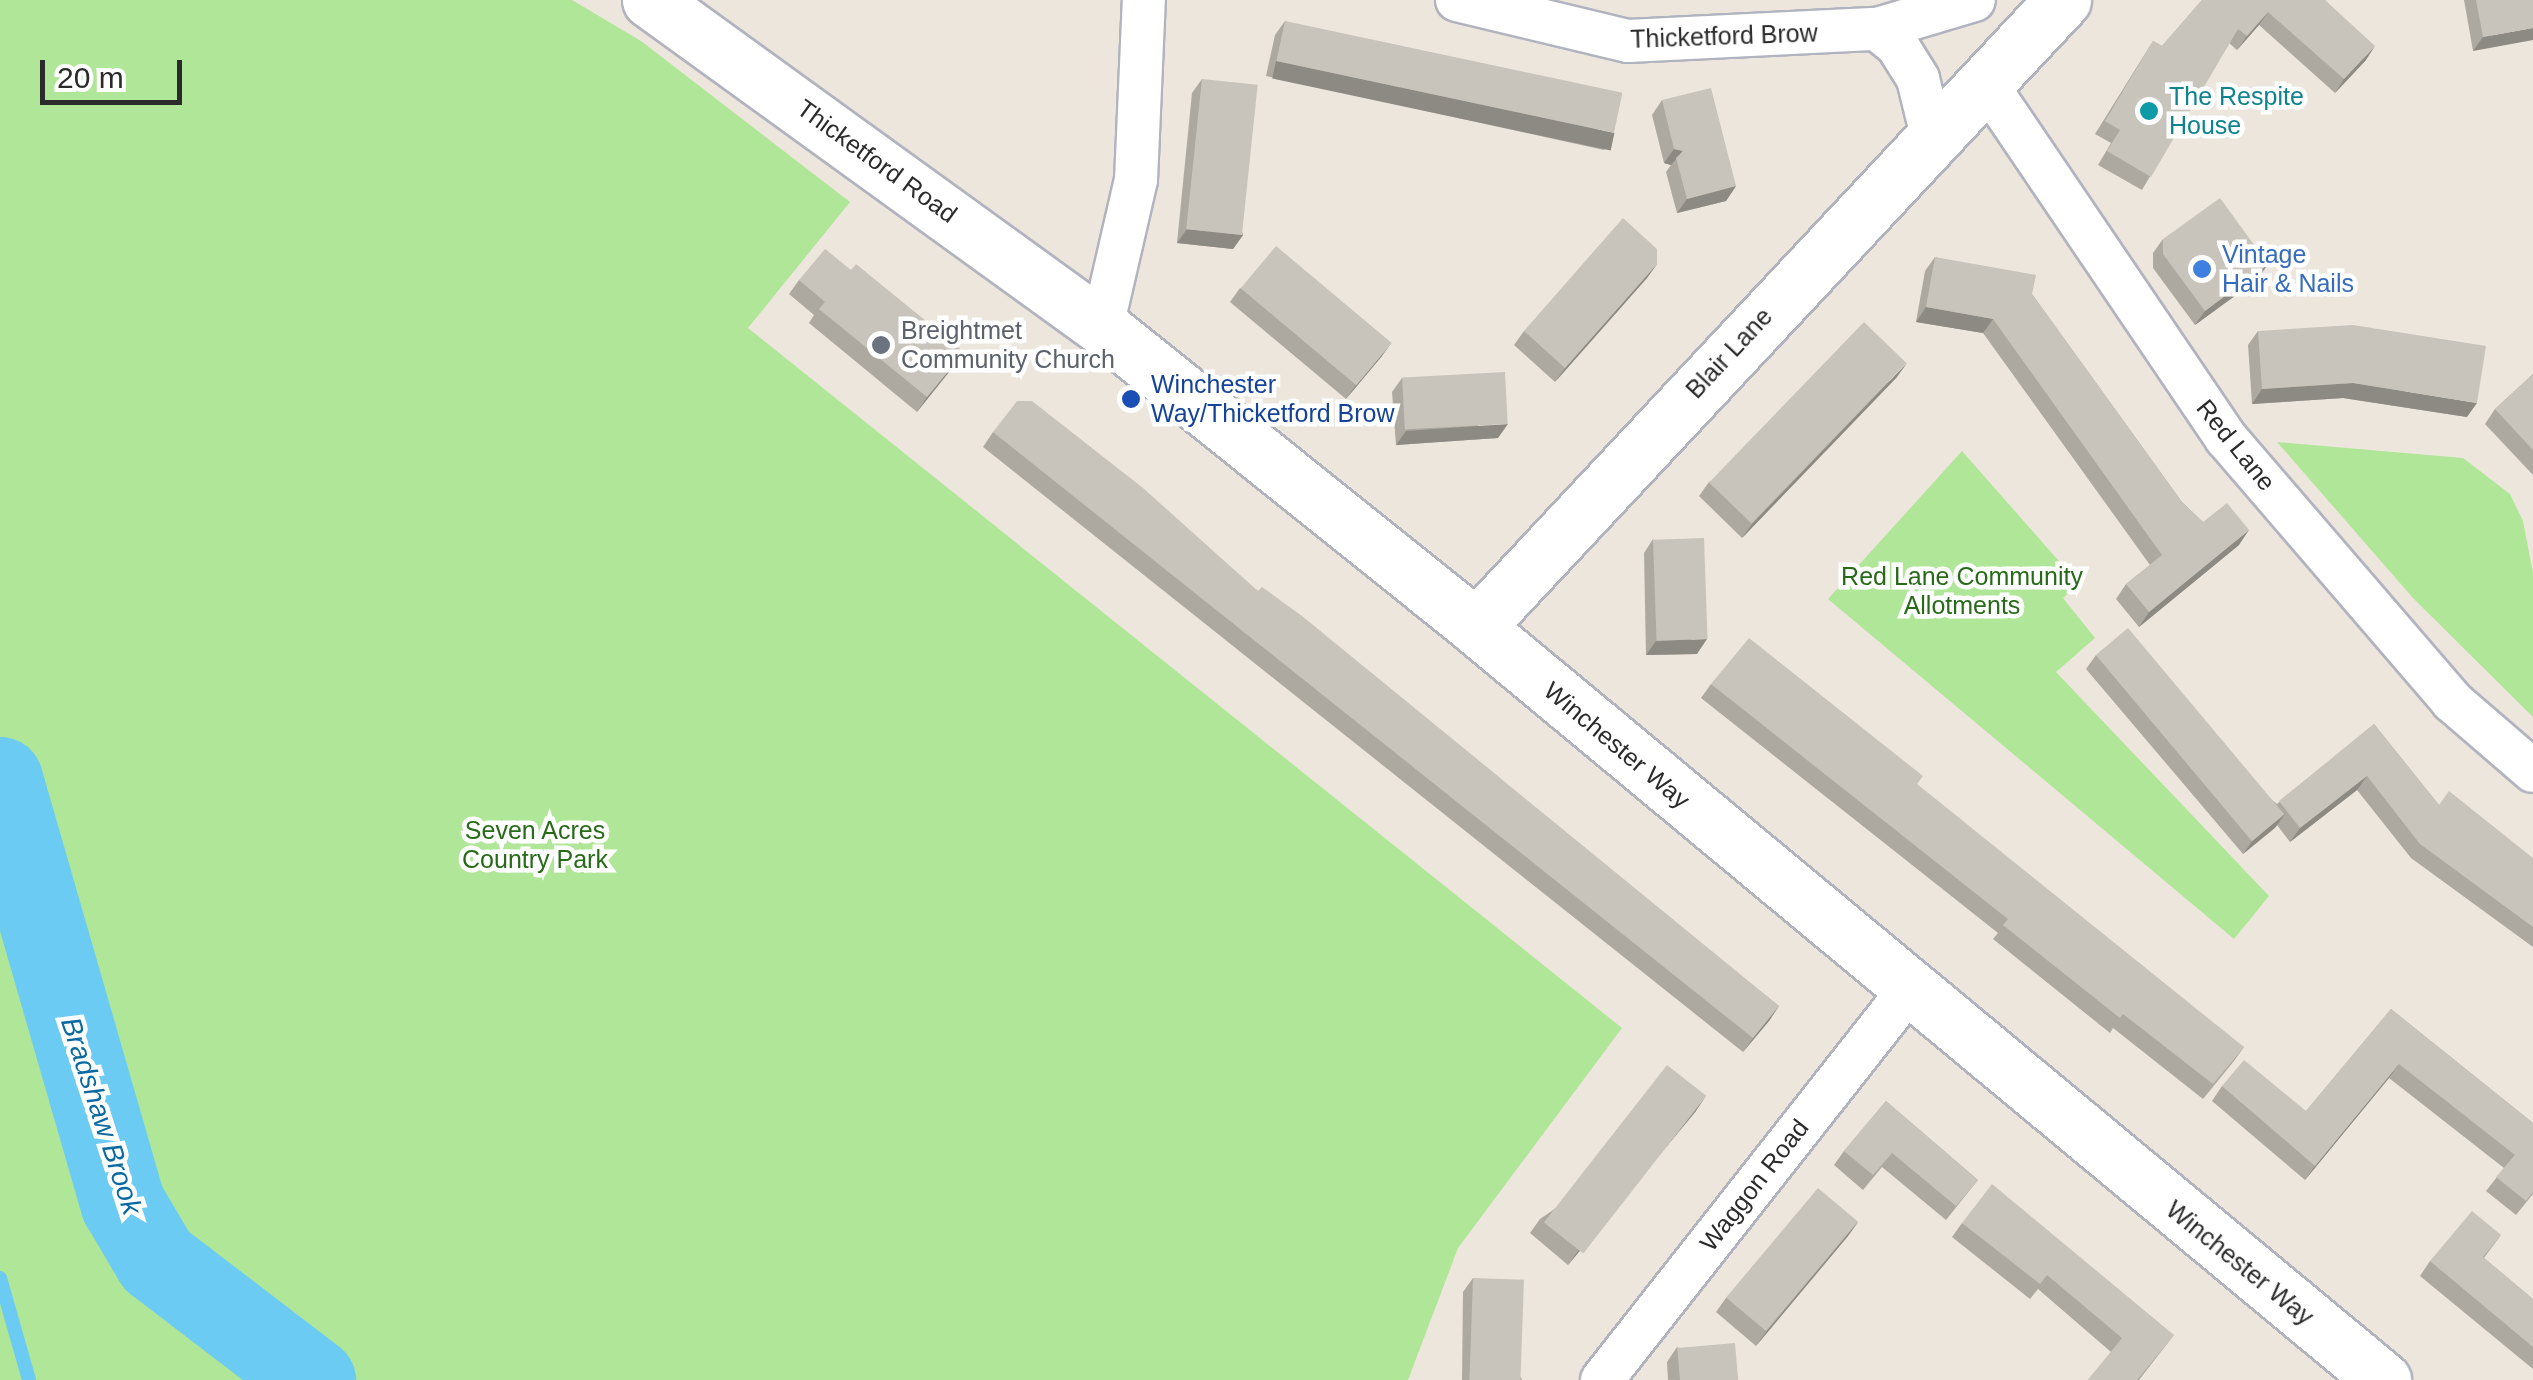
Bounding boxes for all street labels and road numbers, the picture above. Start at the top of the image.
street label: Thicketford Brow [1630,18,1818,54]
street label: Thicketford Road [791,93,963,229]
street label: Blair Lane [1680,302,1778,404]
street label: Red Lane [2190,393,2282,497]
street label: Winchester Way [1538,675,1696,815]
street label: Waggon Road [1693,1113,1815,1257]
street label: Winchester Way [2160,1194,2320,1332]

